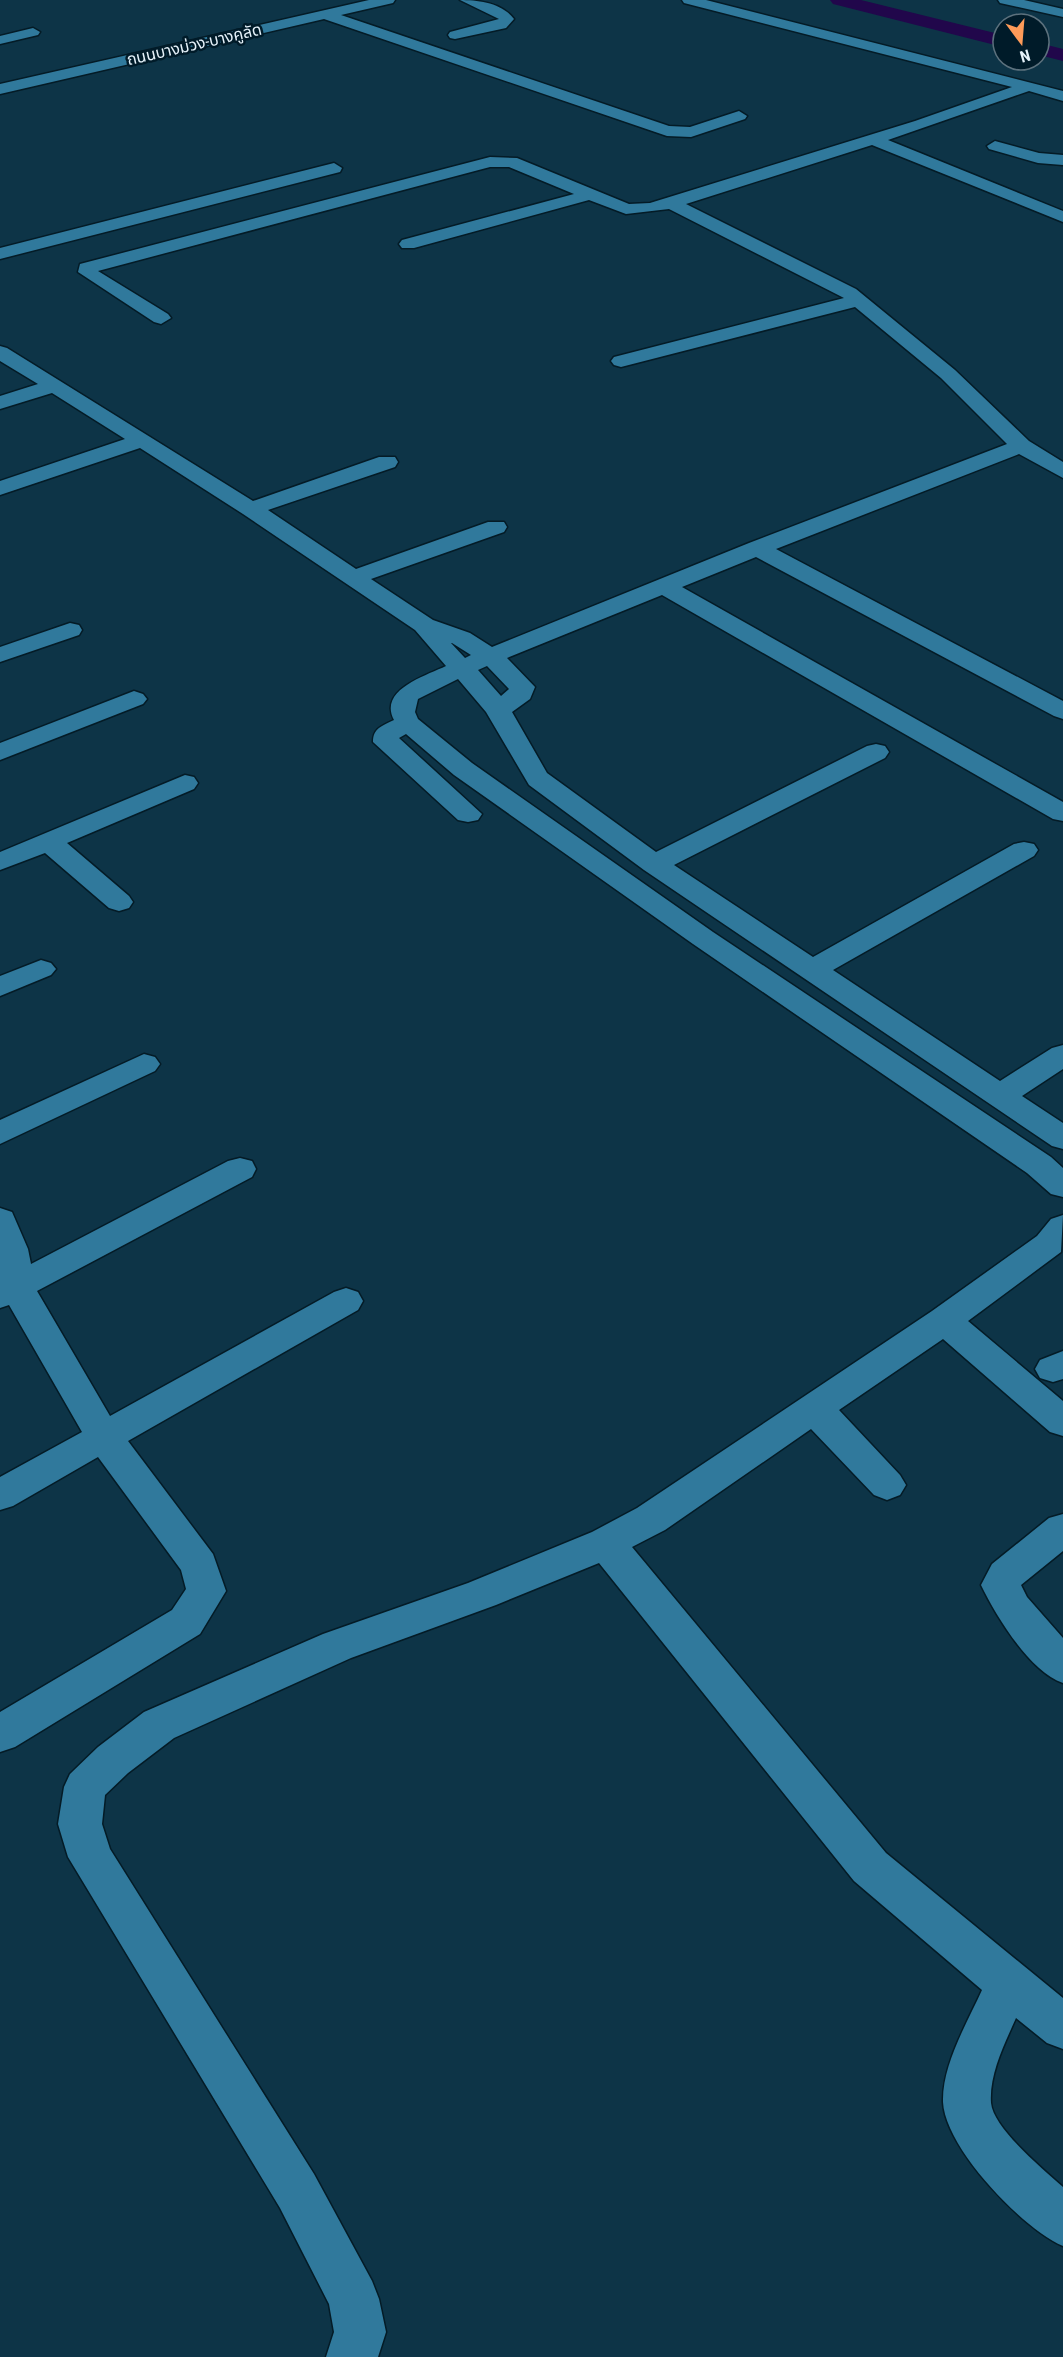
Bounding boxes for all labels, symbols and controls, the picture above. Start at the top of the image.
north arrow [991,12,1051,72]
street label: ถนนบางม่วง-บางคูลัด [125,20,263,69]
text: N [1018,45,1032,66]

